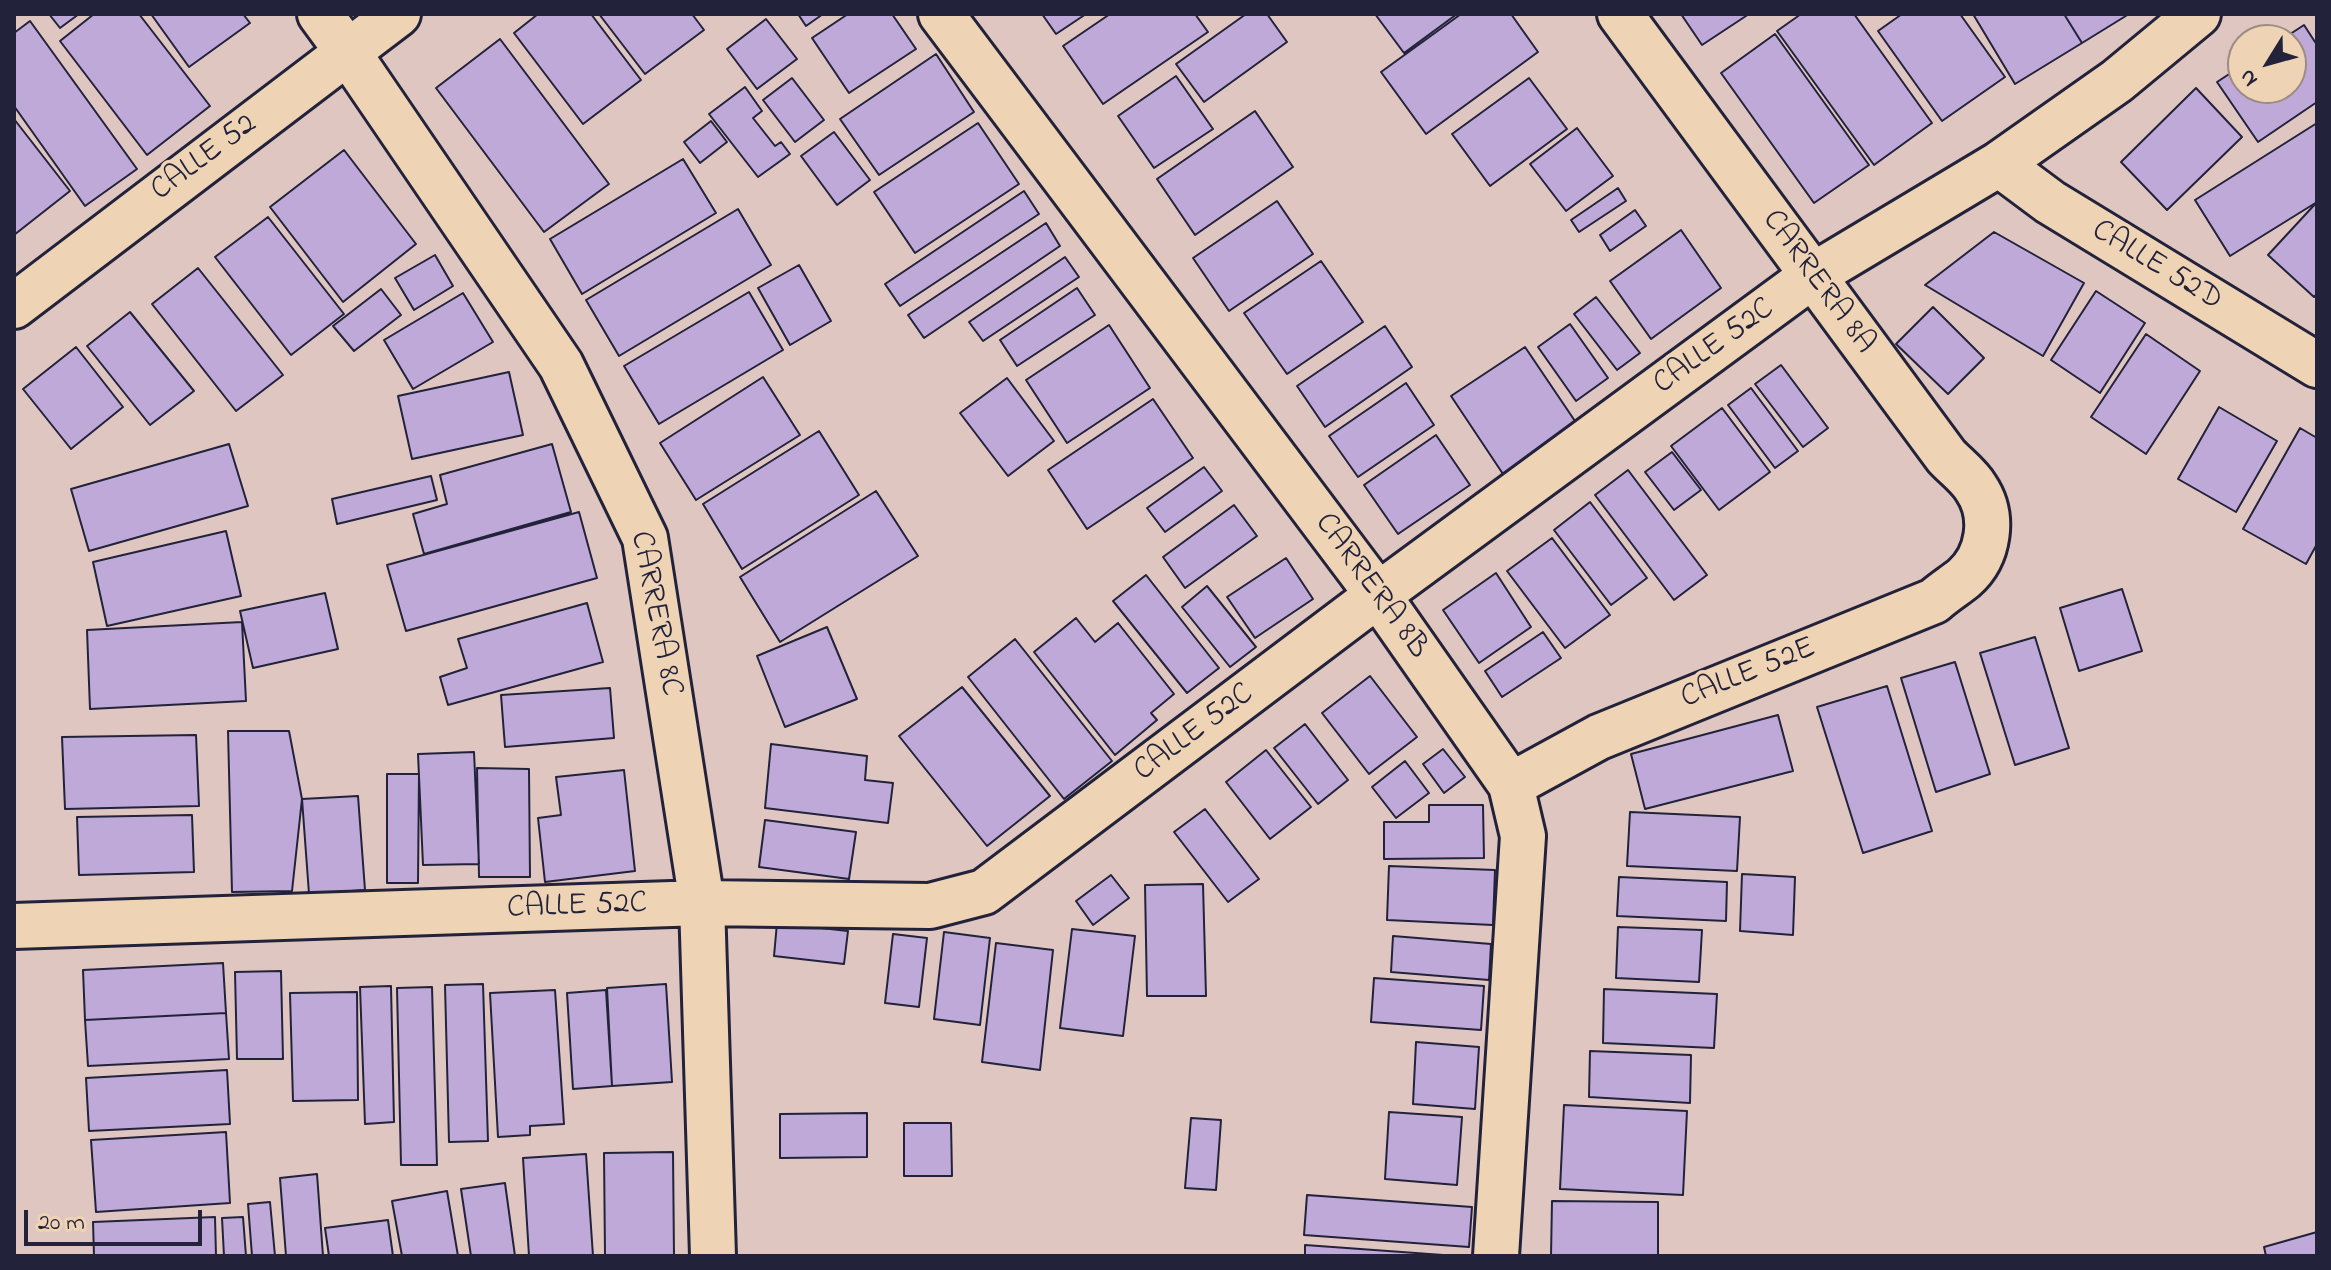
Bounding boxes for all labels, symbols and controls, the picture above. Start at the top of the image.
north arrow [2227,24,2307,104]
text: N [2232,62,2267,93]
street label: CALLE 52 [145,107,265,211]
street label: CARRERA 8A [1752,203,1882,363]
street label: CALLE 52D [2084,213,2228,321]
street label: CALLE 52C [1647,291,1783,405]
street label: CARRERA 8B [1304,507,1436,667]
street label: CARRERA 8C [619,528,689,700]
street label: CALLE 52E [1676,631,1822,719]
street label: CALLE 52C [1127,677,1263,791]
street label: CALLE 52C [506,886,648,930]
scale bar [28,1194,206,1244]
text: 20 m [38,1206,85,1241]

